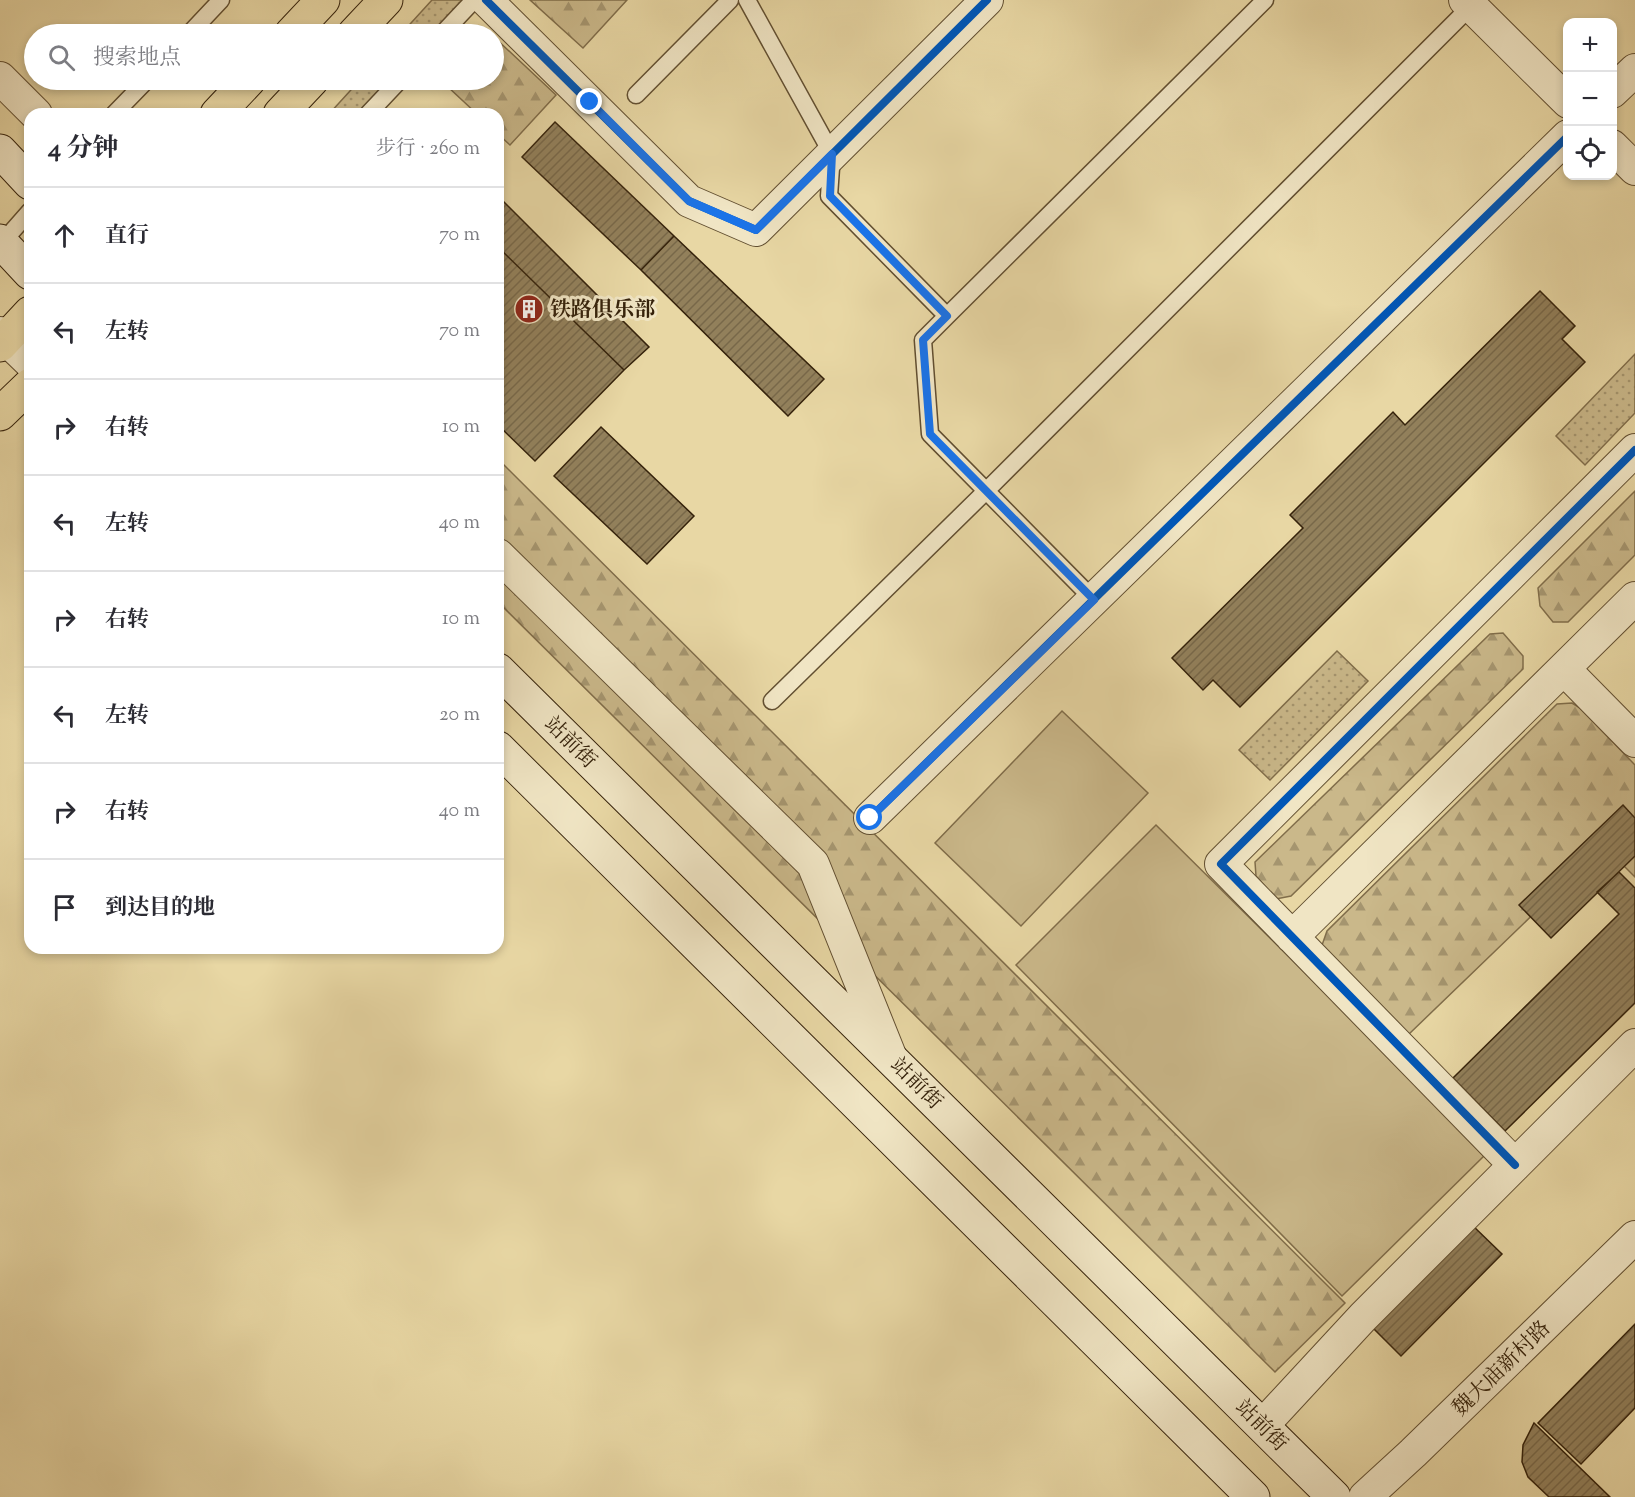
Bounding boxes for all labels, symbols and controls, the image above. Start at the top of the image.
map controls [1563,18,1617,180]
button: + [1563,18,1617,72]
search box [24,24,504,90]
icon: search [45,41,78,74]
text: 搜索地点 [93,43,181,75]
button: − [1563,72,1617,126]
route end [576,88,602,114]
button: locate [1563,126,1617,180]
text: 4 分钟 [48,131,119,168]
text: 步行 · 260 m [376,135,480,164]
icon: ahead [48,219,81,252]
text: 直行 [105,221,149,253]
text: 70 m [439,221,480,250]
building icon: 铁路俱乐部 [513,293,545,325]
place label: 铁路俱乐部 [550,296,655,326]
icon: left [48,315,81,348]
text: 左转 [105,317,149,349]
text: 70 m [439,317,480,346]
icon: right [48,411,81,444]
text: 右转 [105,413,149,445]
text: 10 m [442,413,480,442]
icon: left [48,507,81,540]
text: 左转 [105,509,149,541]
text: 40 m [439,509,480,538]
icon: right [48,603,81,636]
text: 右转 [105,605,149,637]
text: 10 m [442,605,480,634]
icon: left [48,699,81,732]
text: 左转 [105,701,149,733]
text: 20 m [439,701,480,730]
street label: 站前街 [537,711,602,776]
icon: right [48,795,81,828]
text: 右转 [105,797,149,829]
text: 40 m [439,797,480,826]
route start [856,804,882,830]
icon: arrive [48,891,81,924]
text: 到达目的地 [105,893,215,925]
street label: 站前街 [883,1052,948,1117]
street label: 魏大庙新村路 [1447,1315,1558,1424]
street label: 站前街 [1228,1394,1293,1459]

